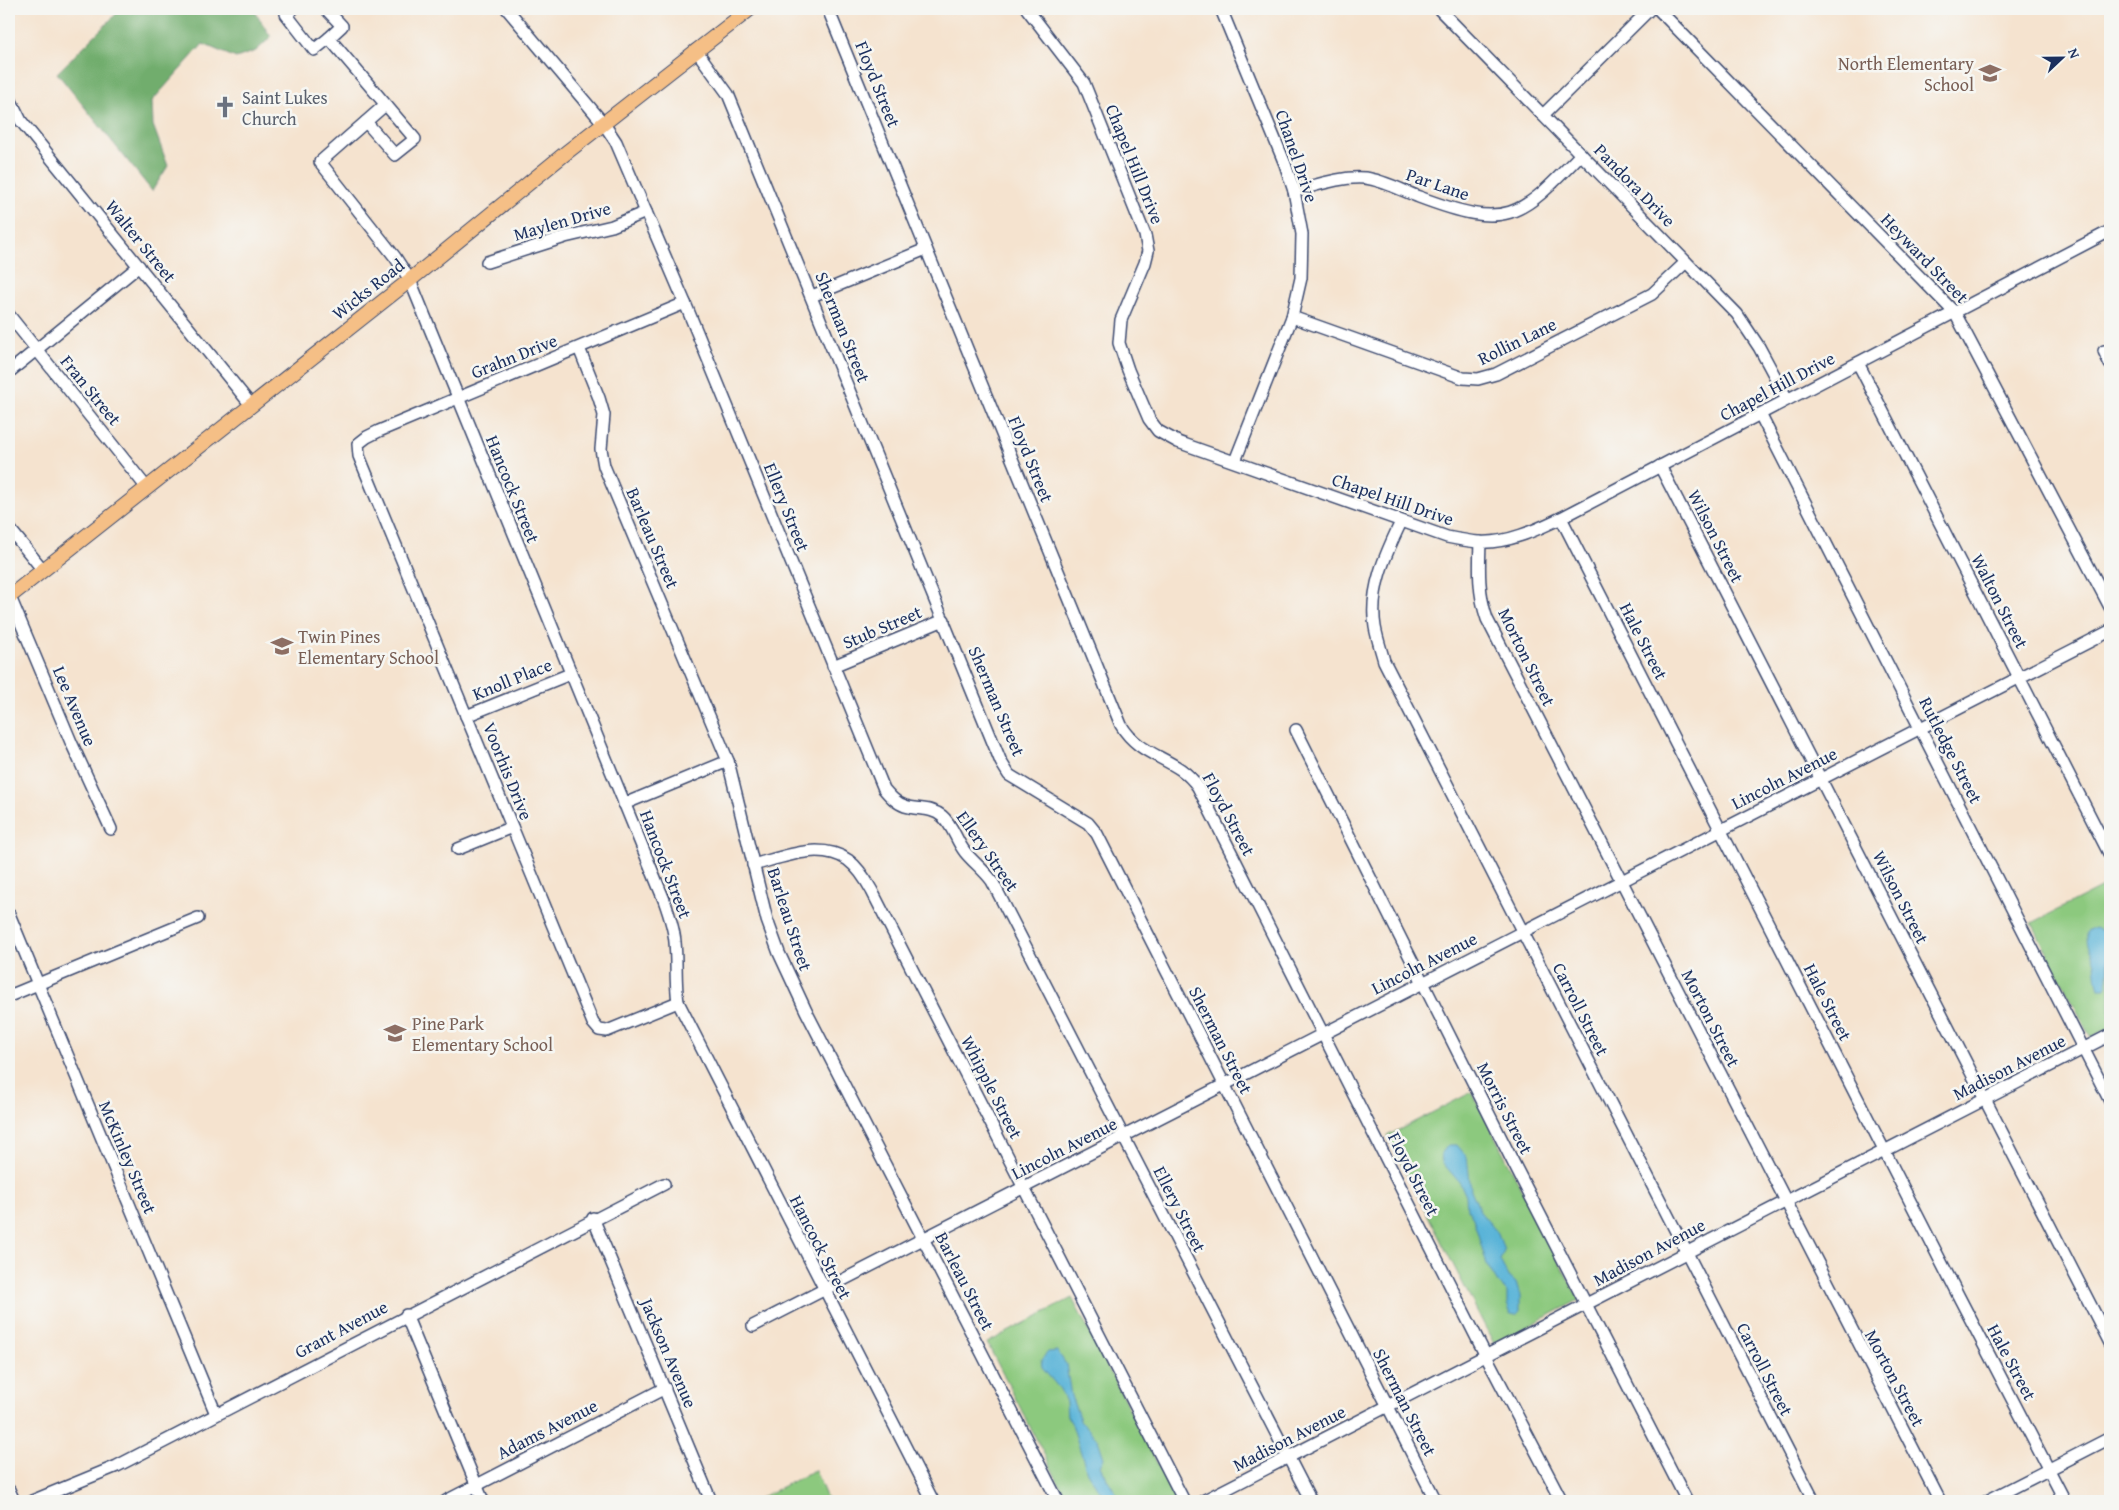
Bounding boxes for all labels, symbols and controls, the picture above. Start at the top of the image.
north arrow [2036,32,2086,82]
street label: Floyd Street [848,37,908,132]
text: N [2063,45,2085,62]
place label: North Elementary School [1838,50,1974,98]
school or university icon: North Elementary School [1977,60,2003,86]
place label: Saint Lukes Church [242,84,328,132]
church icon: Saint Lukes Church [212,94,238,120]
street label: Chapel Hill Drive [1099,100,1171,228]
street label: Chanel Drive [1269,106,1325,206]
street label: Pandora Drive [1588,137,1682,233]
street label: Par Lane [1403,161,1473,207]
street label: Walter Street [99,194,183,289]
street label: Maylen Drive [510,194,614,248]
street label: Heyward Street [1875,207,1976,310]
street label: Wicks Road [326,252,410,326]
street label: Sherman Street [808,267,878,387]
street label: Rollin Lane [1473,310,1561,372]
street label: Grahn Drive [467,326,561,386]
street label: Chapel Hill Drive [1715,344,1839,428]
street label: Fran Street [54,349,128,432]
street label: Floyd Street [1001,412,1061,507]
street label: Hancock Street [479,431,547,548]
street label: Ellery Street [757,459,817,556]
street label: Chapel Hill Drive [1329,466,1457,532]
street label: Barleau Street [620,483,687,593]
street label: Wilson Street [1681,485,1751,588]
street label: Walton Street [1965,549,2036,654]
street label: Stub Street [838,598,926,656]
street label: Hale Street [1613,598,1675,685]
street label: Morton Street [1492,603,1563,711]
place label: Twin Pines Elementary School [298,623,439,671]
school or university icon: Twin Pines Elementary School [269,633,295,659]
street label: Sherman Street [962,642,1033,761]
street label: Knoll Place [468,651,556,707]
street label: Lee Avenue [46,662,104,750]
street label: Rutledge Street [1913,692,1990,809]
street label: Voorhis Drive [476,718,540,824]
street label: Lincoln Avenue [1726,740,1842,816]
street label: Floyd Street [1196,767,1263,861]
street label: Ellery Street [950,805,1026,898]
street label: Hancock Street [633,806,699,923]
street label: Wilson Street [1866,846,1936,949]
street label: Barleau Street [761,864,820,975]
street label: Lincoln Avenue [1366,925,1482,1001]
street label: Carroll Street [1546,958,1616,1061]
street label: Hale Street [1797,959,1859,1046]
street label: Morton Street [1675,964,1747,1072]
street label: Sherman Street [1182,981,1260,1099]
place label: Pine Park Elementary School [412,1010,553,1058]
school or university icon: Pine Park Elementary School [382,1020,408,1046]
street label: Madison Avenue [1948,1027,2070,1107]
street label: Whipple Street [954,1031,1030,1144]
street label: Morris Street [1470,1057,1540,1159]
street label: McKinley Street [92,1096,164,1218]
street label: Lincoln Avenue [1006,1110,1122,1186]
street label: Floyd Street [1381,1127,1447,1221]
street label: Ellery Street [1147,1161,1214,1257]
street label: Hancock Street [783,1190,859,1305]
street label: Madison Avenue [1588,1211,1710,1293]
street label: Barleau Street [929,1227,1002,1336]
street label: Jackson Avenue [633,1292,704,1412]
street label: Grant Avenue [290,1293,392,1365]
street label: Carroll Street [1730,1318,1800,1421]
street label: Hale Street [1980,1319,2044,1406]
street label: Morton Street [1858,1325,1932,1432]
street label: Sherman Street [1366,1343,1444,1461]
street label: Adams Avenue [492,1392,602,1466]
street label: Madison Avenue [1228,1398,1350,1478]

